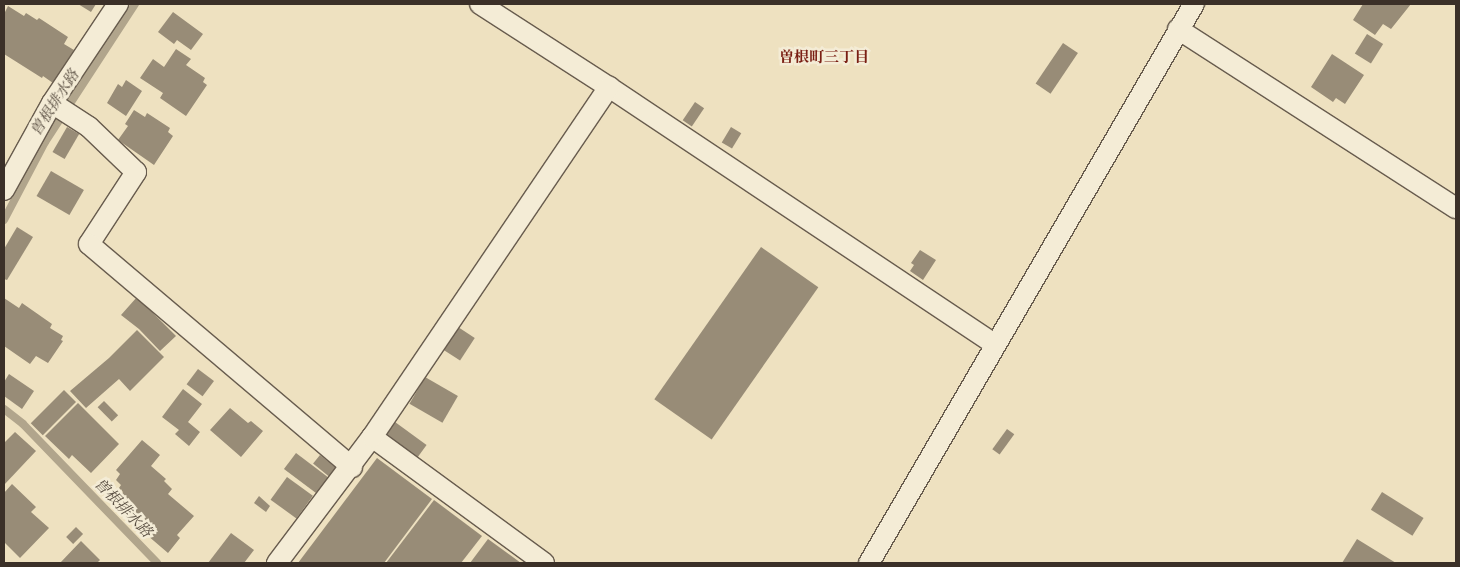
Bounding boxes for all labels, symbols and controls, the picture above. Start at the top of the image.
district label: 曽根町三丁目 [779,49,869,67]
water label: 曽根排水路 [27,67,83,139]
water label: 曽根排水路 [90,475,156,541]

